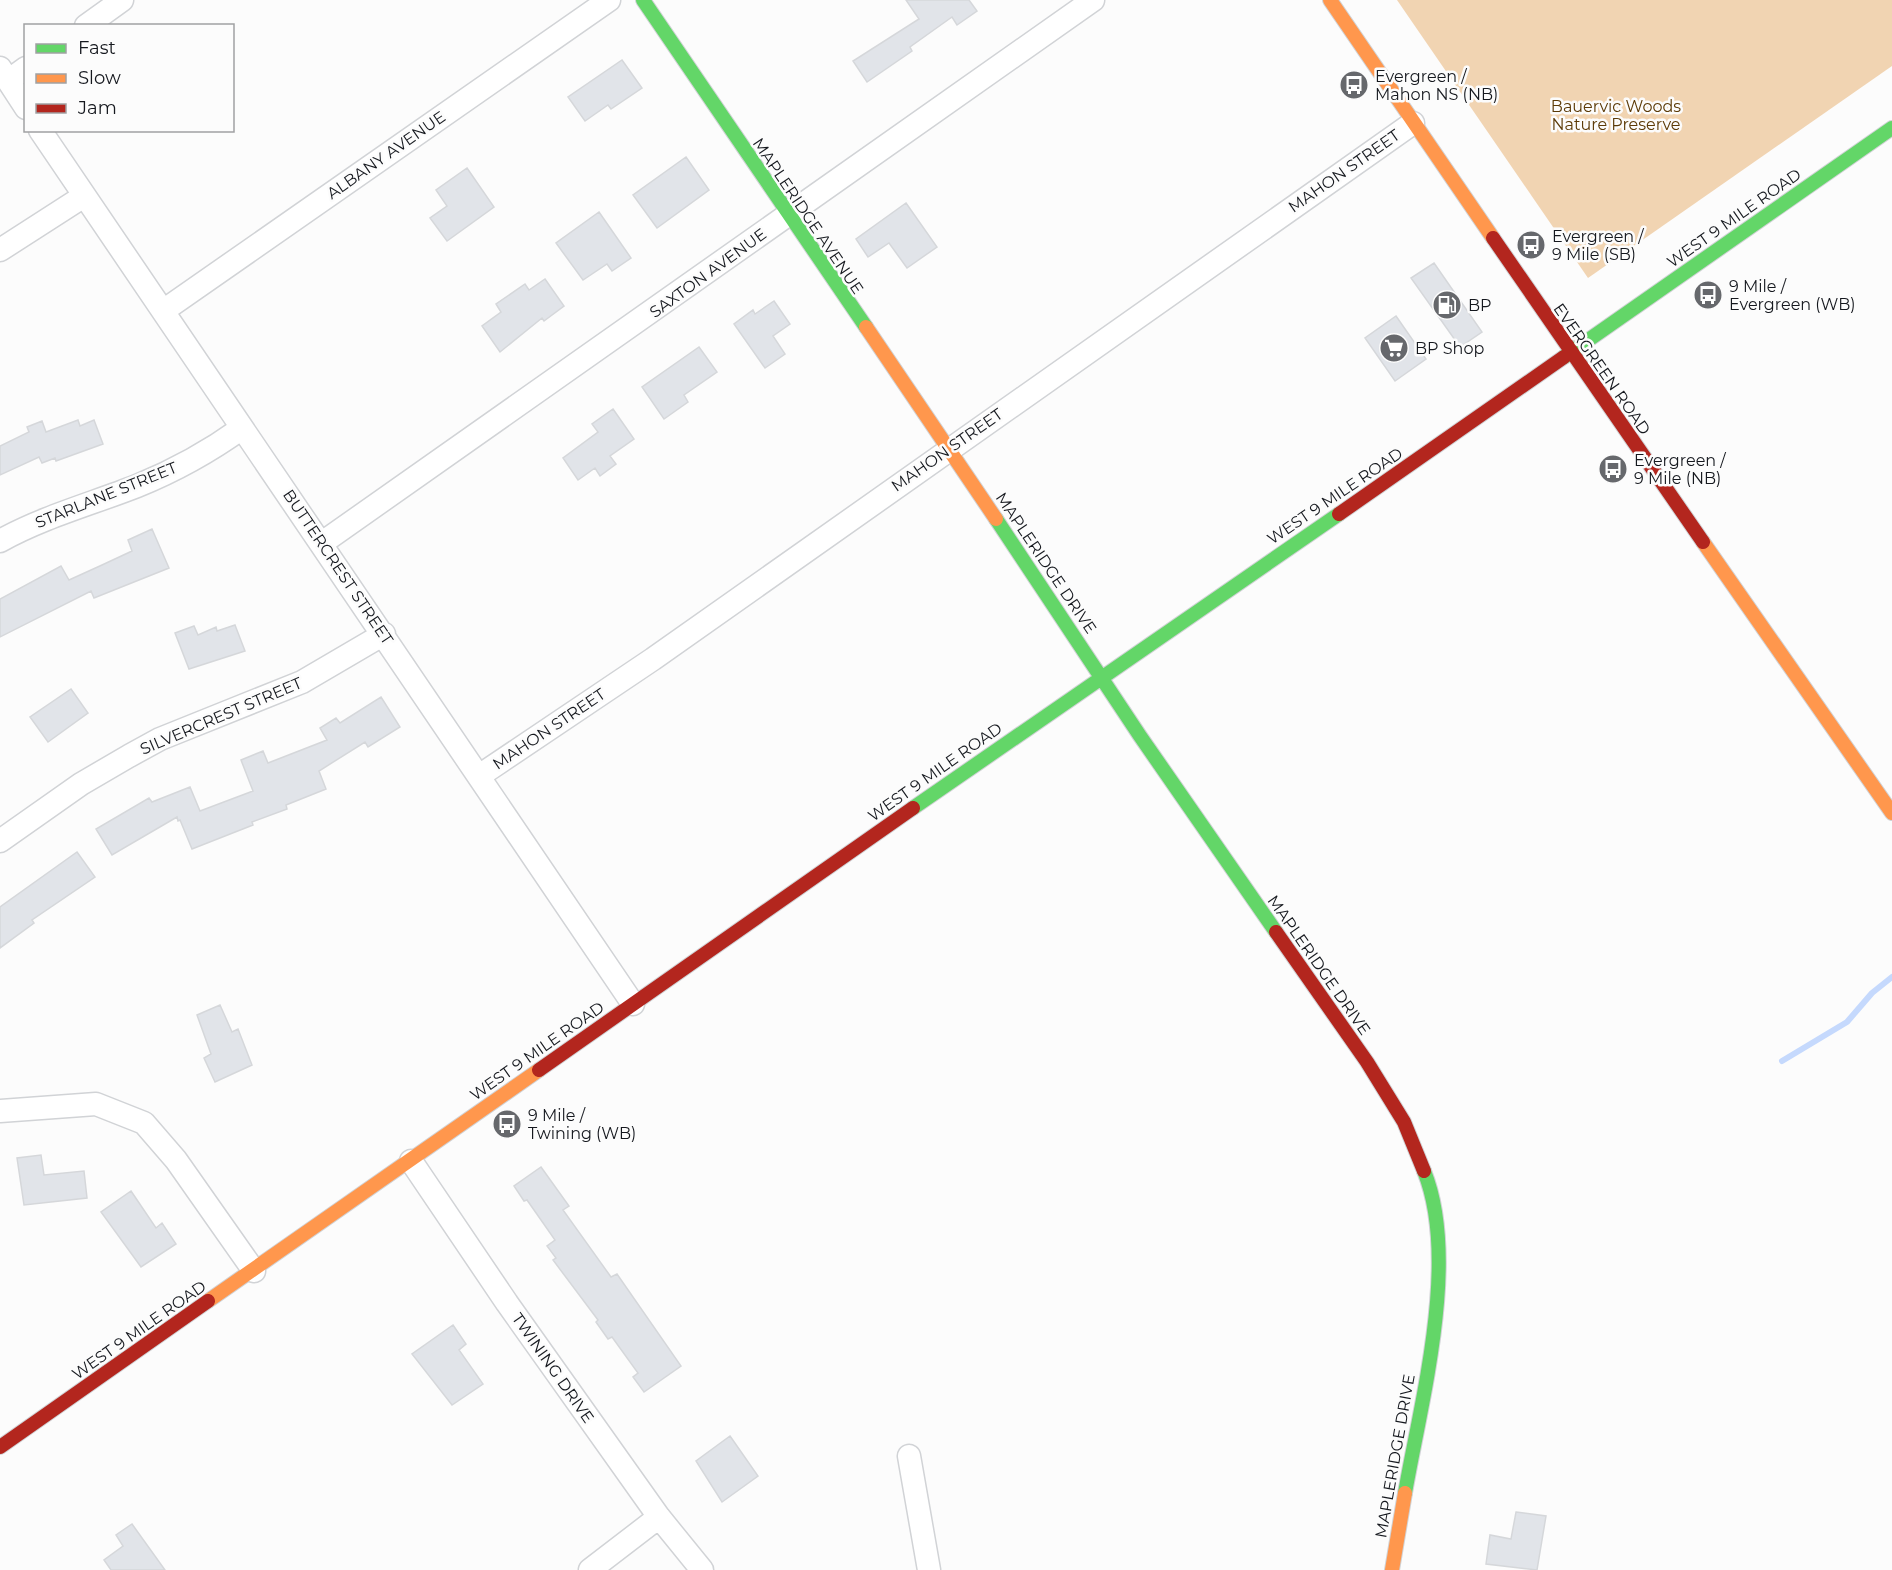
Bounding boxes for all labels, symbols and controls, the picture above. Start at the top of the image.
legend [24,24,234,132]
text: Fast [78,37,116,59]
text: Slow [78,67,121,89]
place label: Evergreen / Mahon NS (NB) [1375,67,1498,104]
bus stop icon: Evergreen / Mahon NS (NB) [1338,69,1370,101]
text: Jam [77,97,117,119]
park label: Bauervic Woods Nature Preserve [1551,97,1681,134]
street label: ALBANY AVENUE [323,107,449,203]
street label: MAHON STREET [1285,125,1404,216]
street label: MAPLERIDGE AVENUE [749,134,867,298]
street label: WEST 9 MILE ROAD [1663,165,1805,271]
street label: SAXTON AVENUE [646,224,770,322]
place label: Evergreen / 9 Mile (SB) [1552,227,1644,264]
bus stop icon: Evergreen / 9 Mile (SB) [1515,229,1547,261]
place label: 9 Mile / Evergreen (WB) [1729,277,1855,314]
bus stop icon: 9 Mile / Evergreen (WB) [1692,279,1724,311]
fuel station icon: BP [1431,289,1463,321]
place label: BP [1468,296,1492,315]
street label: EVERGREEN ROAD [1550,300,1654,438]
supermarket icon: BP Shop [1378,332,1410,364]
place label: BP Shop [1415,339,1484,358]
street label: MAHON STREET [888,404,1007,495]
street label: WEST 9 MILE ROAD [1264,444,1406,548]
place label: Evergreen / 9 Mile (NB) [1634,451,1726,488]
bus stop icon: Evergreen / 9 Mile (NB) [1597,453,1629,485]
street label: STARLANE STREET [32,458,180,532]
street label: BUTTERCREST STREET [279,486,397,649]
street label: MAPLERIDGE DRIVE [992,489,1100,637]
street label: SILVERCREST STREET [137,673,306,759]
street label: MAHON STREET [489,684,609,774]
street label: WEST 9 MILE ROAD [864,719,1006,825]
street label: MAPLERIDGE DRIVE [1264,892,1374,1038]
street label: WEST 9 MILE ROAD [466,998,608,1104]
place label: 9 Mile / Twining (WB) [528,1106,636,1143]
bus stop icon: 9 Mile / Twining (WB) [491,1108,523,1140]
street label: WEST 9 MILE ROAD [68,1277,210,1383]
street label: TWINING DRIVE [508,1309,598,1427]
street label: MAPLERIDGE DRIVE [1371,1373,1419,1539]

